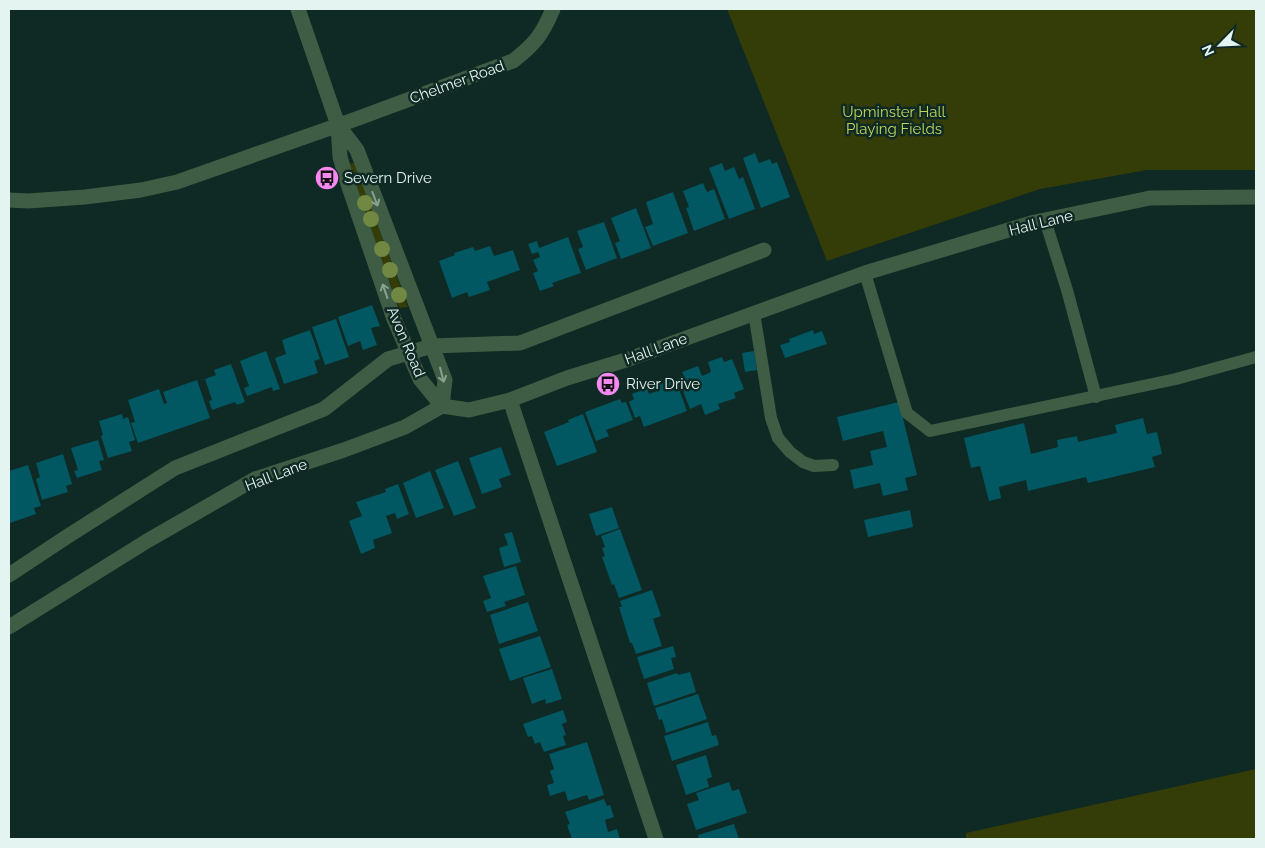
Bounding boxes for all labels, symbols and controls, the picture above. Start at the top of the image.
north arrow [1195,20,1245,70]
text: N [1199,42,1218,58]
street label: Chelmer Road [407,57,507,107]
park label: Upminster Hall Playing Fields [842,103,947,138]
bus stop icon: Severn Drive [314,165,340,191]
place label: Severn Drive [344,169,432,187]
one-way arrow [371,191,381,206]
street label: Hall Lane [1007,206,1075,240]
one-way arrow [380,284,389,300]
street label: Avon Road [383,304,429,380]
street label: Hall Lane [622,329,690,369]
one-way arrow [438,367,448,383]
bus stop icon: River Drive [595,371,621,397]
place label: River Drive [626,375,700,393]
street label: Hall Lane [242,455,310,495]

